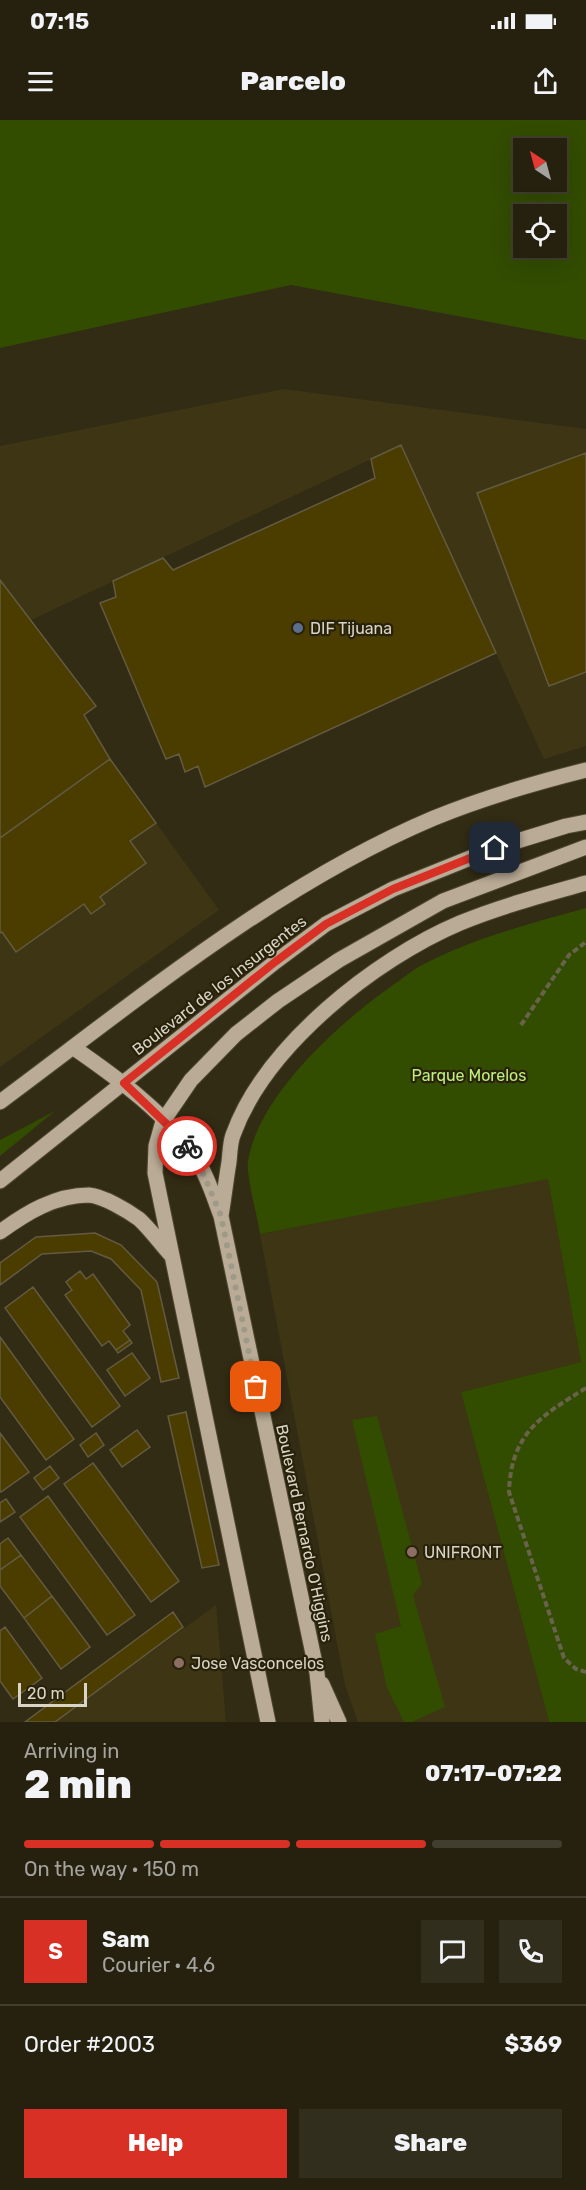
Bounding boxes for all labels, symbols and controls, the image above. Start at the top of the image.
text: 07:15 [30,8,89,35]
icon: menu [24,65,57,98]
text: Parcelo [240,65,346,97]
icon: share [529,65,562,98]
north arrow [513,138,567,192]
map controls [513,138,567,258]
button: locate [513,204,567,258]
place label: DIF Tijuana [310,619,392,638]
marker: DIF Tijuana [291,621,305,635]
pin [469,822,520,873]
icon: home [478,831,511,864]
street label: Boulevard de los Insurgentes [129,912,310,1059]
park label: Parque Morelos [412,1066,526,1085]
courier [157,1116,217,1176]
icon: bike [171,1130,204,1163]
pin [230,1361,281,1412]
icon: bag [239,1370,272,1403]
street label: Boulevard Bernardo O'Higgins [272,1423,337,1644]
place label: UNIFRONT [424,1543,502,1562]
marker: UNIFRONT [405,1545,419,1559]
place label: Jose Vasconcelos [191,1654,324,1673]
marker: Jose Vasconcelos [172,1656,186,1670]
scale bar [18,1680,87,1708]
text: 20 m [27,1684,65,1703]
text: Arriving in [24,1739,119,1763]
text: 07:17–07:22 [425,1760,562,1787]
text: 2 min [24,1762,132,1808]
text: On the way · 150 m [24,1857,199,1881]
button: chat [421,1920,484,1983]
button: phone [499,1920,562,1983]
text: Sam [102,1926,150,1953]
text: S [48,1938,63,1965]
text: Courier · 4.6 [102,1953,215,1977]
text: Order #2003 [24,2031,155,2058]
text: $369 [504,2031,562,2058]
button: Help [24,2109,287,2178]
button: Share [299,2109,562,2178]

